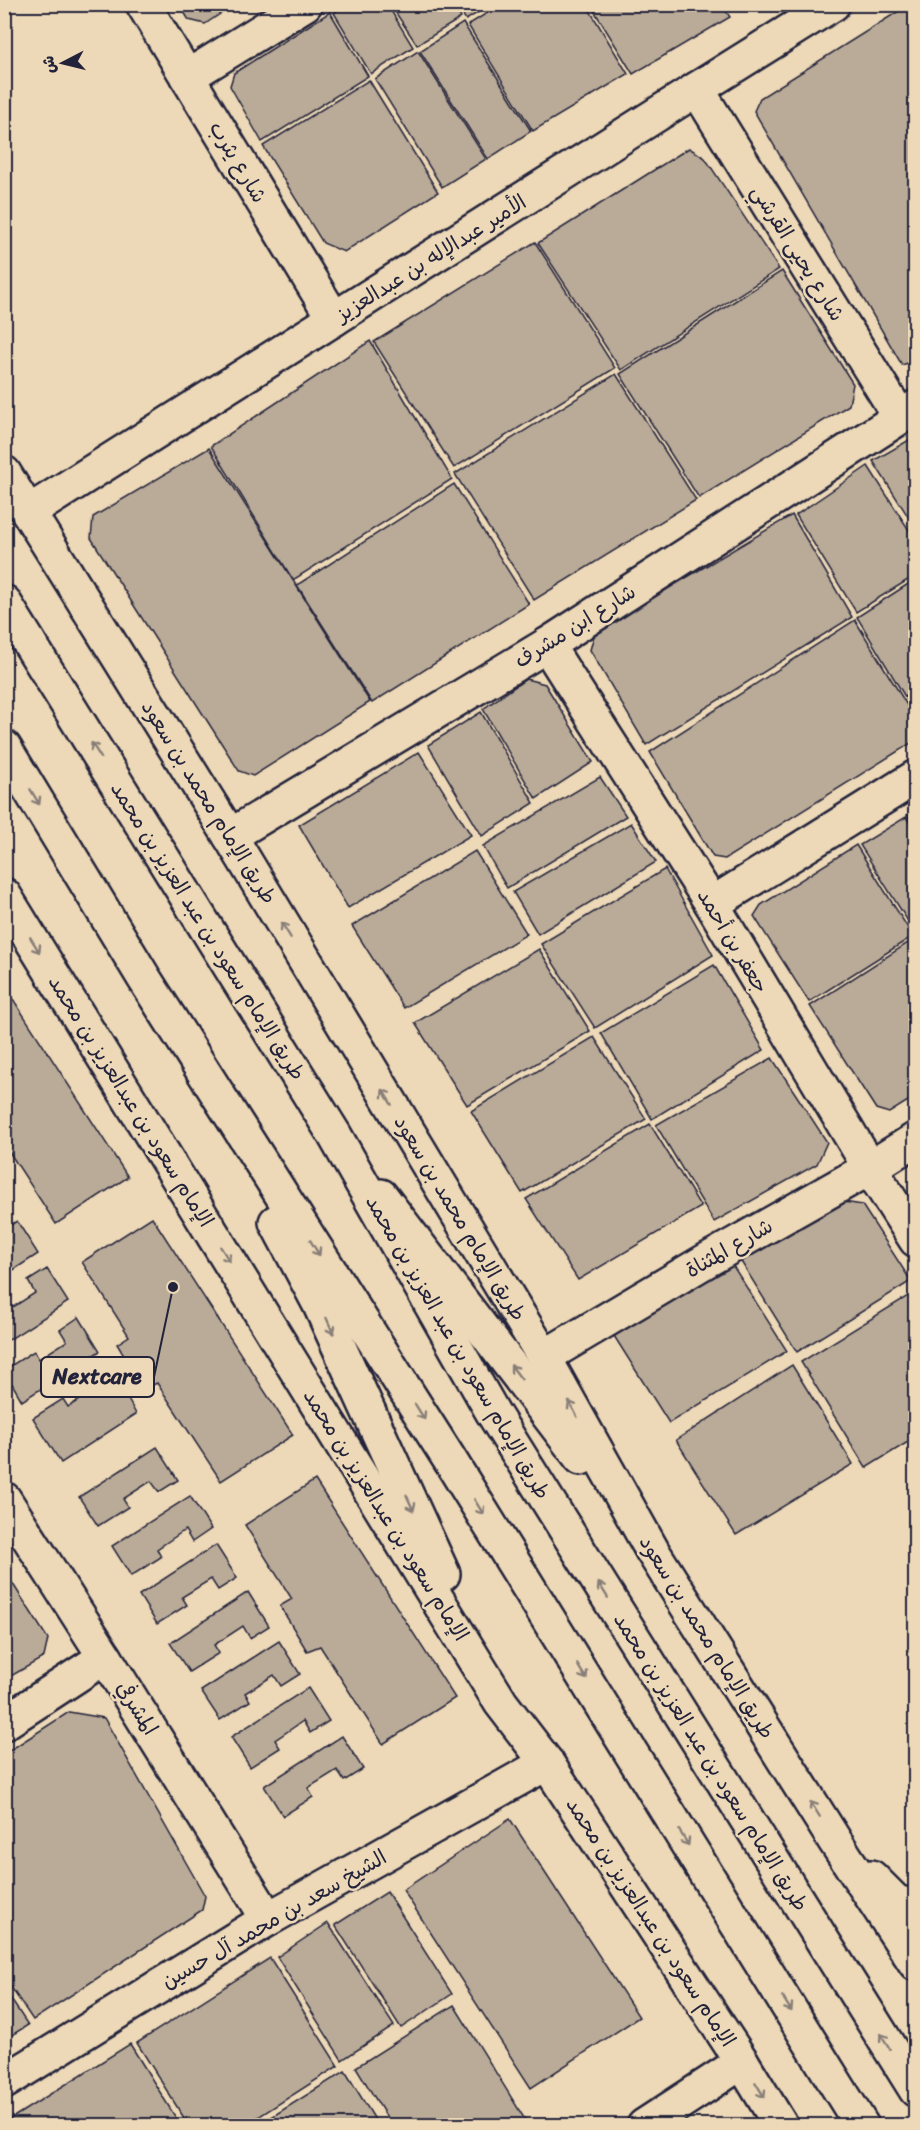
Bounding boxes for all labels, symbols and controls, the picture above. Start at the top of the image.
north arrow [33,33,93,93]
text: ش [33,54,64,75]
street label: شارع يثرب [198,113,278,211]
street label: شارع يحيى القرشي [741,177,855,329]
street label: الأمير عبدالإله بن عبدالعزيز [326,184,534,333]
street label: شارع ابن مشرف [506,573,644,679]
street label: طريق الإمام محمد بن سعود [131,692,287,912]
one-way arrow [90,742,102,759]
street label: طريق الإمام سعود بن عبد العزيز بن محمد [100,774,316,1088]
one-way arrow [29,788,41,805]
street label: جعفر بن أحمد [686,881,780,1001]
one-way arrow [280,922,292,939]
one-way arrow [29,936,41,953]
street label: الإمام سعود بن عبدالعزيز بن محمد [37,967,225,1235]
one-way arrow [381,1089,393,1106]
street label: طريق الإمام محمد بن سعود [383,1107,537,1329]
street label: طريق الإمام سعود بن عبد العزيز بن محمد [355,1187,561,1507]
street label: شارع المثناة [678,1207,780,1289]
one-way arrow [310,1239,322,1256]
one-way arrow [220,1245,232,1262]
one-way arrow [324,1316,336,1334]
callout: Nextcare [41,1357,154,1397]
text: Nextcare [51,1357,142,1396]
one-way arrow [509,1365,522,1381]
street label: الإمام سعود بن عبدالعزيز بن محمد [292,1381,480,1649]
one-way arrow [566,1401,578,1418]
one-way arrow [414,1403,426,1420]
one-way arrow [405,1494,417,1512]
one-way arrow [473,1498,485,1515]
street label: طريق الإمام محمد بن سعود [629,1527,785,1747]
one-way arrow [597,1582,609,1599]
street label: طريق الإمام سعود بن عبد العزيز بن محمد [603,1605,819,1919]
one-way arrow [576,1663,588,1680]
street label: المشرفي [105,1673,169,1743]
street label: الإمام سعود بن عبدالعزيز بن محمد [556,1789,746,2055]
one-way arrow [808,1801,820,1818]
one-way arrow [679,1829,691,1846]
street label: الشيخ سعد بن محمد آل حسين [154,1839,394,1999]
one-way arrow [782,1995,794,2012]
one-way arrow [878,2032,891,2049]
one-way arrow [754,2081,766,2098]

